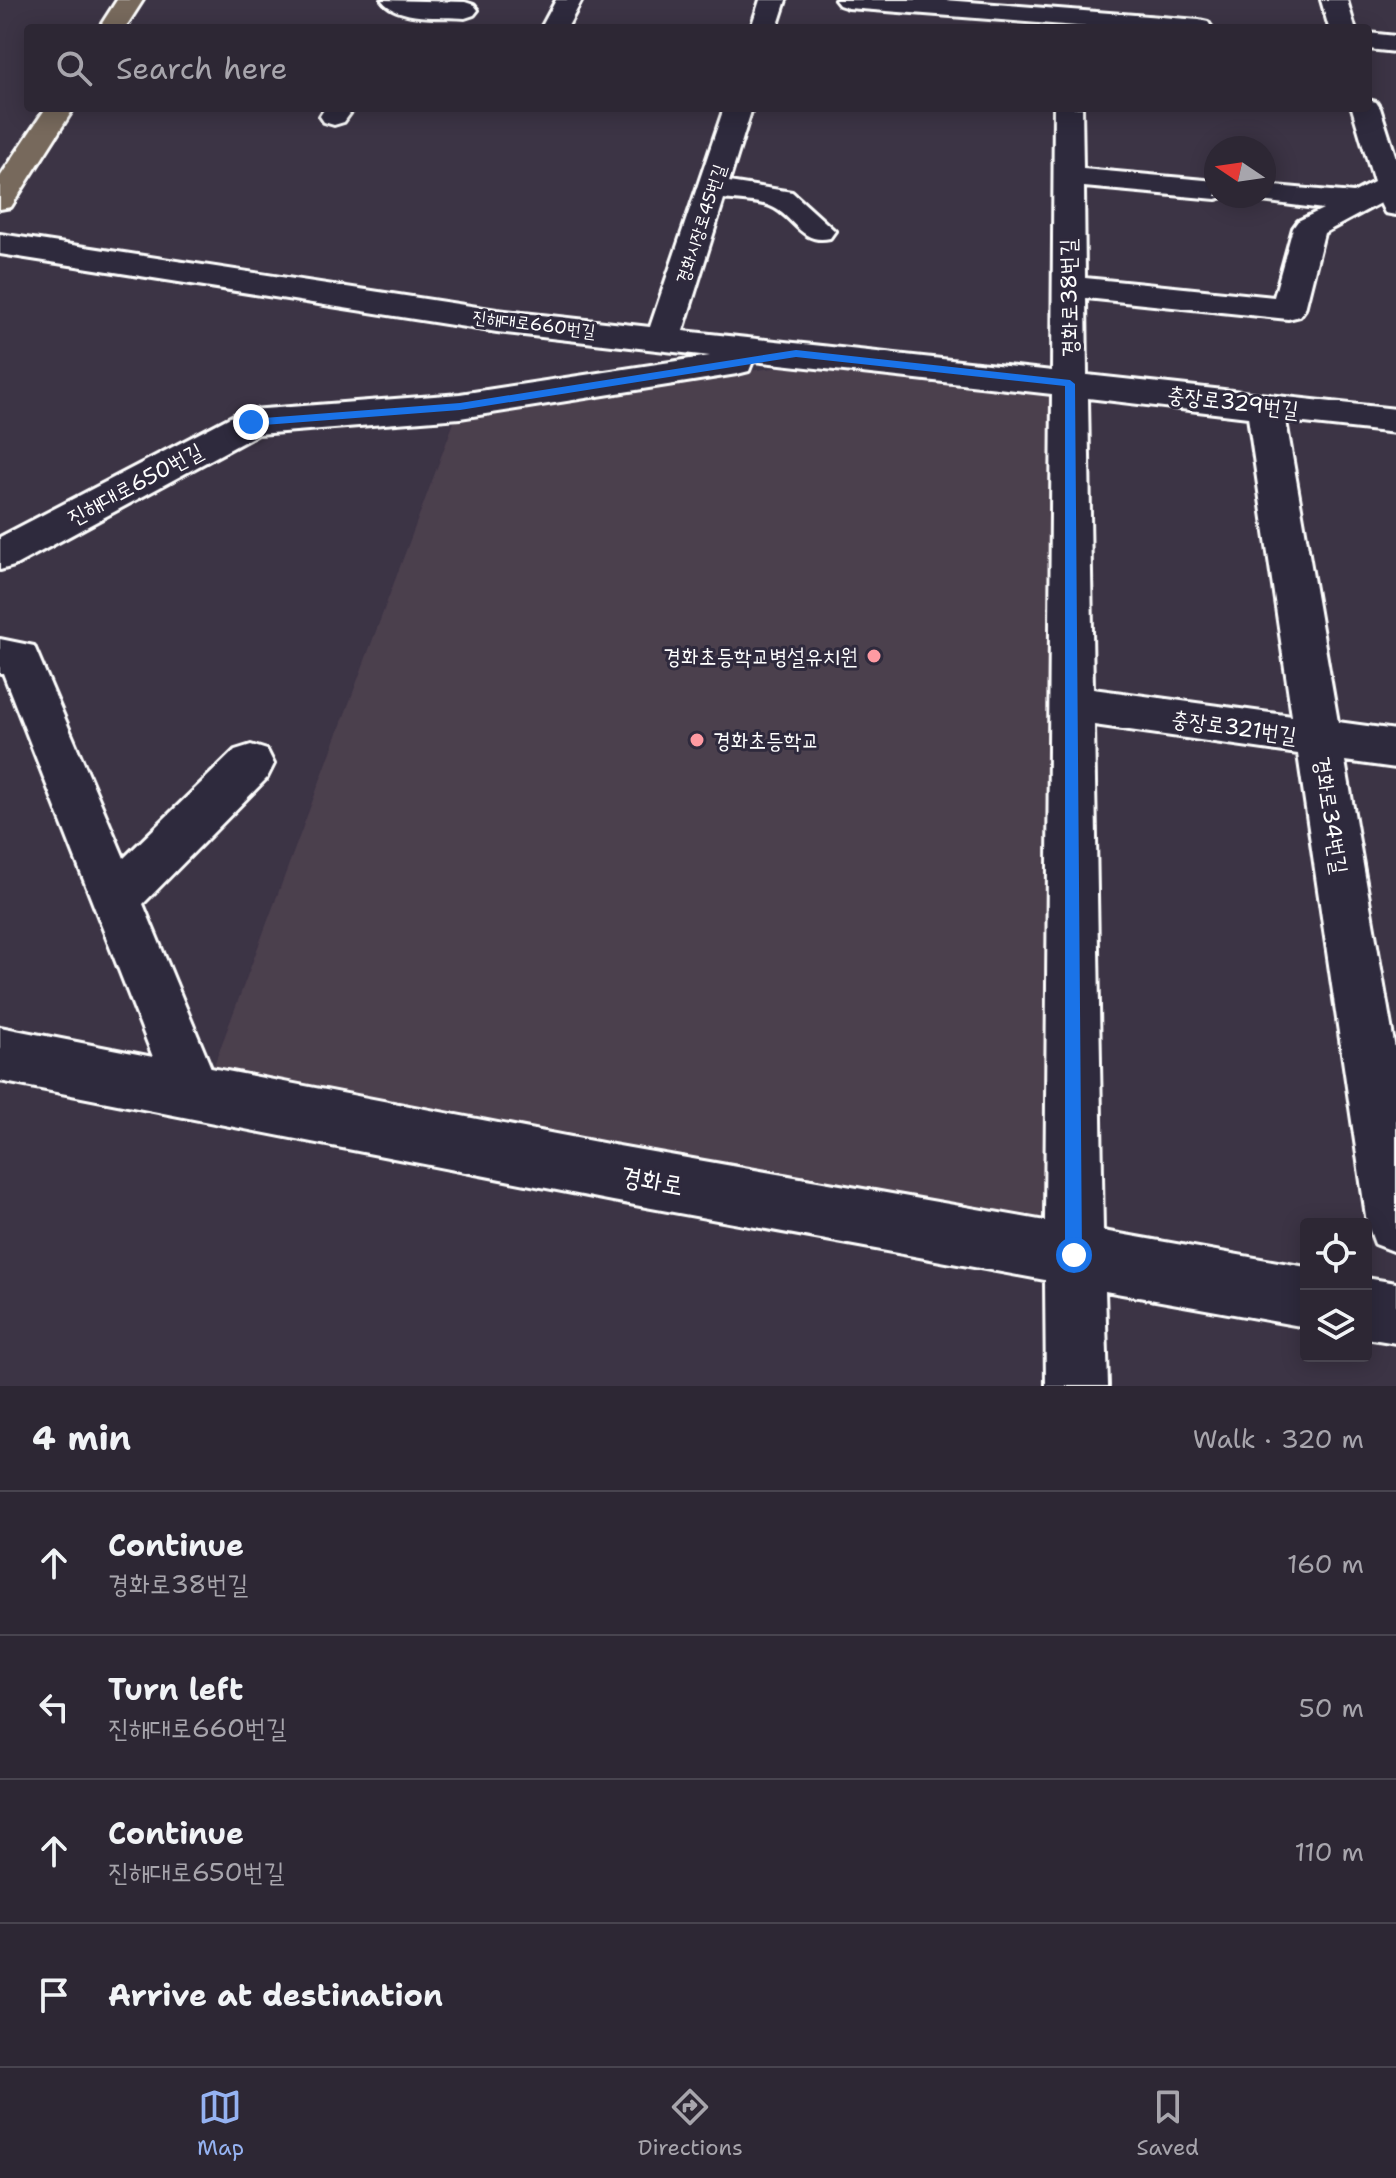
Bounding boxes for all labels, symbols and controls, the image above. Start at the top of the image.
search box [24,24,1372,112]
icon: search [52,46,96,90]
text: Search here [116,48,287,89]
north arrow [1204,136,1276,208]
street label: 경화시장로45번길 [670,161,732,287]
street label: 경화로38번길 [1053,238,1085,358]
street label: 진해대로660번길 [471,305,597,344]
street label: 충장로329번길 [1166,380,1301,424]
route end [233,404,269,440]
street label: 진해대로650번길 [62,436,208,532]
place label: 경화초등학교병설유치원 [663,642,858,671]
marker: 경화초등학교병설유치원 [865,647,883,665]
street label: 충장로321번길 [1170,704,1299,750]
place label: 경화초등학교 [713,726,819,755]
marker: 경화초등학교 [688,731,706,749]
street label: 경화로34번길 [1307,754,1355,876]
street label: 경화로 [618,1157,686,1203]
map controls [1300,1218,1372,1362]
button: locate [1300,1218,1372,1290]
route start [1056,1237,1092,1273]
button: layers [1300,1290,1372,1362]
text: 4 min [32,1415,131,1461]
text: Walk · 320 m [1193,1421,1364,1456]
text: Continue [108,1525,244,1566]
icon: ahead [32,1541,76,1585]
text: 160 m [1287,1546,1364,1581]
text: 경화로38번길 [108,1566,248,1601]
text: Turn left [108,1669,243,1710]
icon: left [32,1685,76,1729]
text: 50 m [1299,1690,1364,1725]
text: 진해대로660번길 [108,1710,287,1745]
text: Continue [108,1813,244,1854]
icon: ahead [32,1829,76,1873]
text: 110 m [1294,1834,1364,1869]
text: 진해대로650번길 [108,1854,284,1889]
icon: arrive [32,1973,76,2017]
text: Arrive at destination [108,1975,443,2016]
tab: Map [197,2085,244,2162]
tab: Directions [638,2085,743,2162]
tab: Saved [1137,2085,1199,2162]

